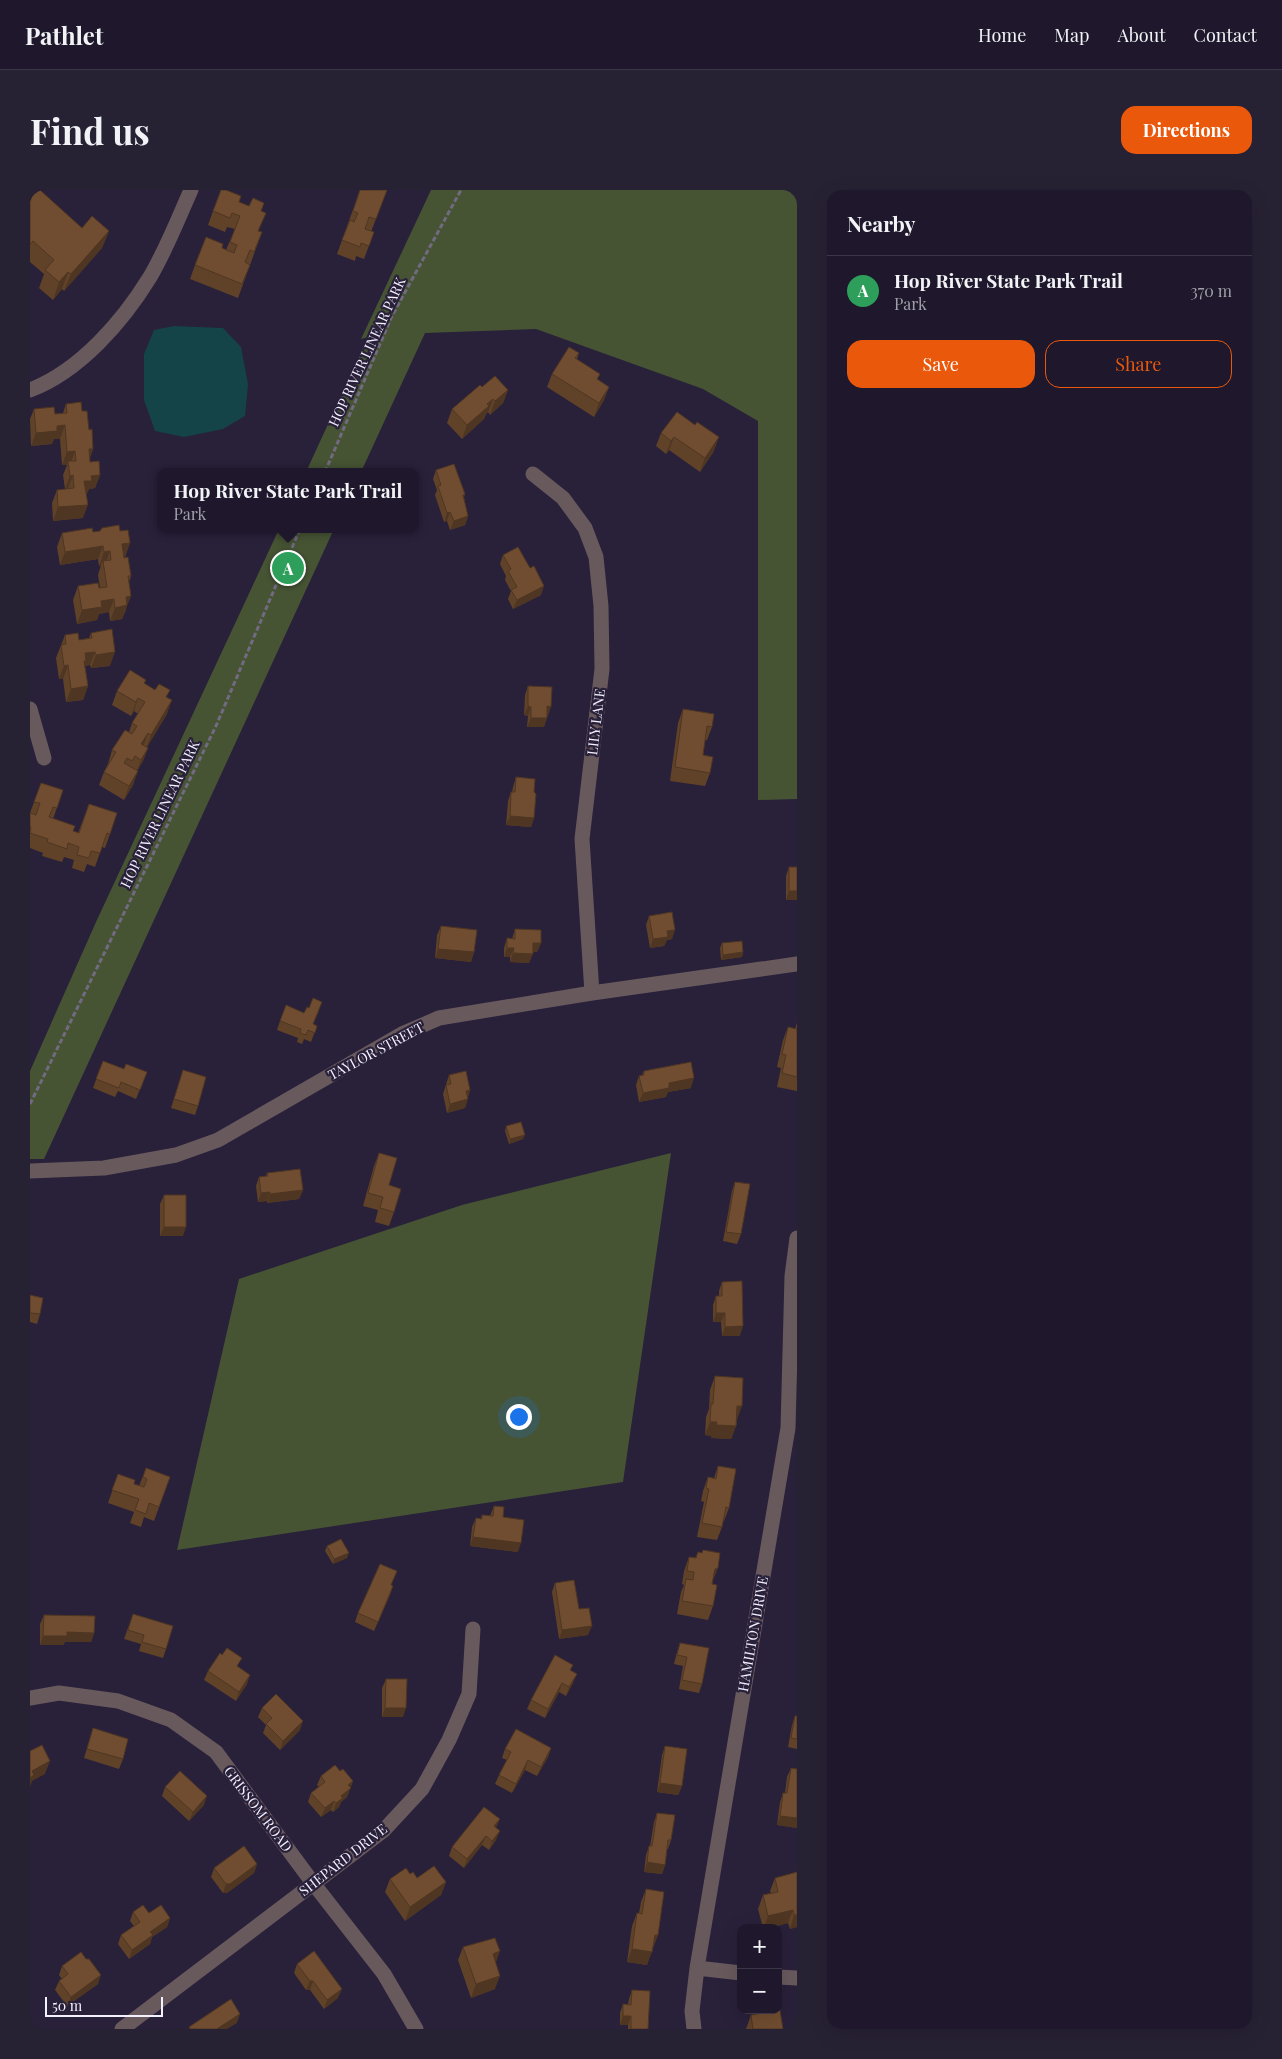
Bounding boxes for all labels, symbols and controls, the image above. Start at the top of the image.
text: Pathlet [25,19,103,51]
text: Home [978,23,1026,47]
text: Map [1054,23,1089,47]
text: About [1117,23,1166,47]
text: Contact [1194,23,1257,47]
button: Directions [1121,106,1252,154]
text: Find us [30,107,150,154]
text: Nearby [847,209,916,237]
text: Hop River State Park Trail [894,267,1123,293]
street label: HOP RIVER LINEAR PARK [324,273,410,429]
text: A [858,280,868,301]
text: 370 m [1190,280,1232,301]
text: Park [894,293,927,314]
button: Save [847,340,1035,388]
button: Share [1045,340,1232,388]
popup [157,468,419,533]
text: Hop River State Park Trail [174,477,402,503]
text: Park [174,503,206,524]
pin: A [272,549,304,587]
street label: LILY LANE [582,688,609,756]
street label: HOP RIVER LINEAR PARK [115,736,204,891]
street label: TAYLOR STREET [324,1017,427,1084]
your location [506,1404,532,1430]
street label: HAMILTON DRIVE [733,1575,772,1693]
street label: GRISSOM ROAD [220,1762,297,1855]
street label: SHEPARD DRIVE [295,1819,391,1900]
map controls [737,1924,782,2014]
button: + [737,1924,782,1969]
button: − [737,1969,782,2014]
scale bar [45,1994,162,2017]
text: 50 m [52,1996,82,2015]

